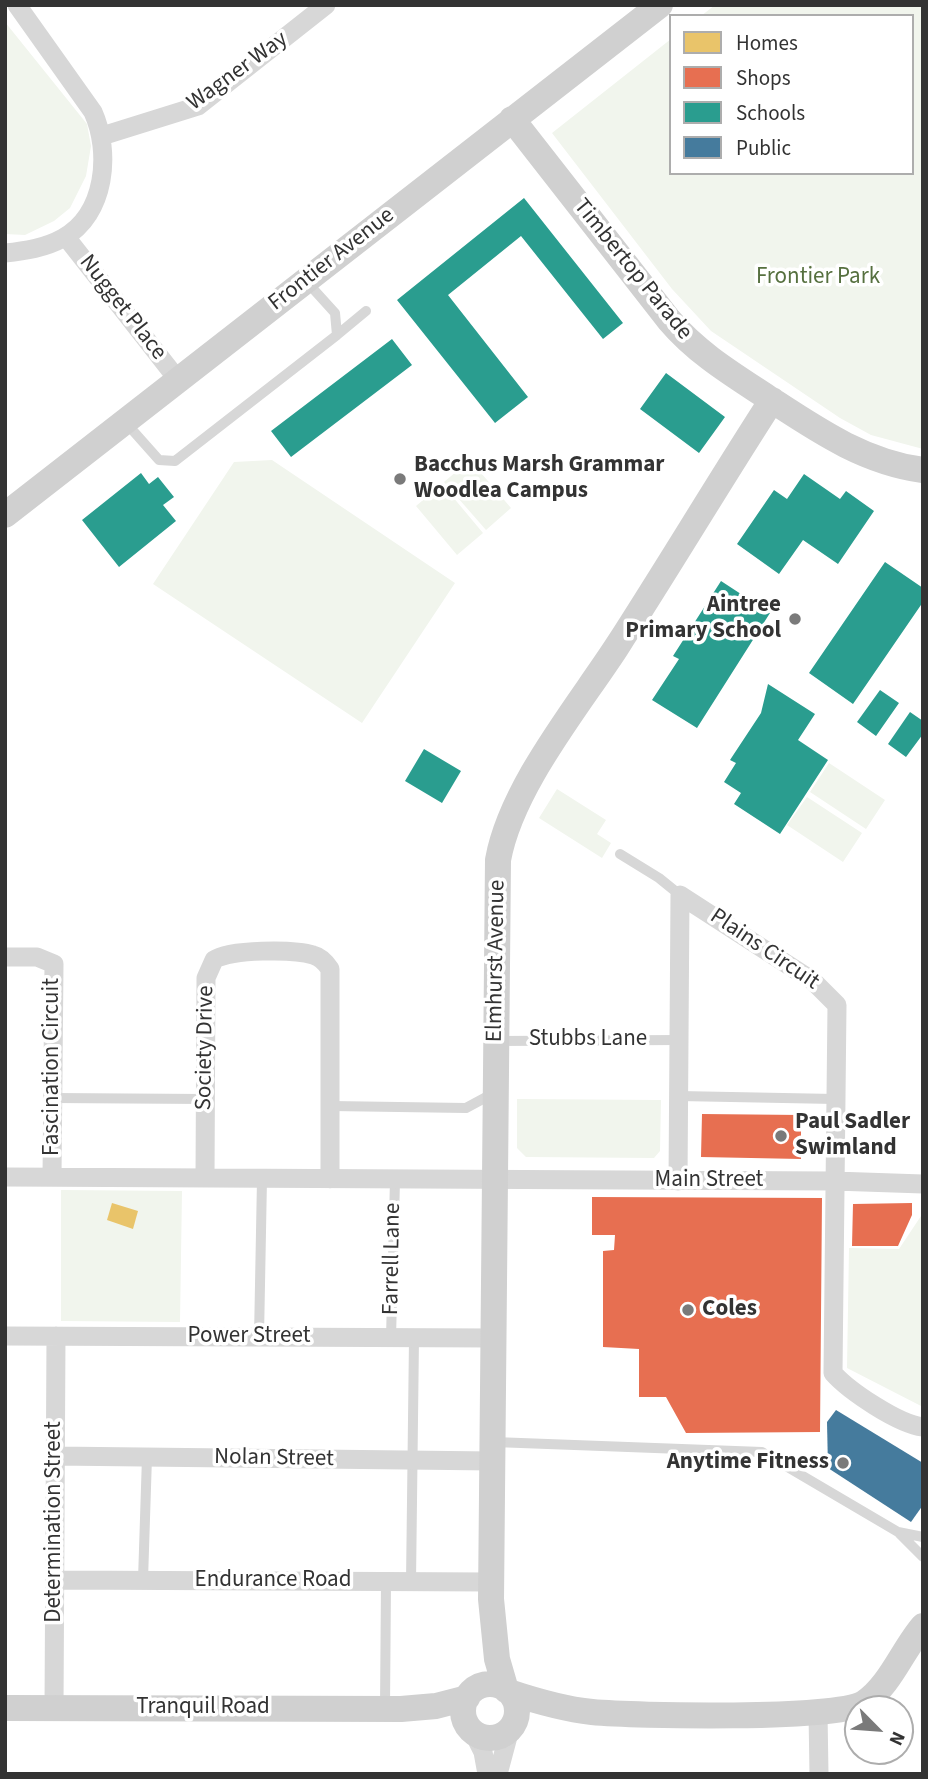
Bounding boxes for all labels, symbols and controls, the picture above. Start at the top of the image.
legend [669,14,914,175]
street label: Wagner Way [182,26,294,118]
text: Homes [736,28,798,58]
text: Shops [736,63,790,93]
text: Schools [736,98,805,128]
text: Public [736,133,791,163]
street label: Timbertop Parade [567,194,697,346]
street label: Frontier Avenue [264,202,400,318]
street label: Nugget Place [72,250,172,366]
park label: Frontier Park [756,264,880,292]
place label: Bacchus Marsh Grammar Woodlea Campus [414,452,664,506]
marker: Bacchus Marsh Grammar Woodlea Campus [392,471,408,487]
place label: Aintree Primary School [625,592,781,646]
marker: Aintree Primary School [787,611,803,627]
street label: Elmhurst Avenue [482,880,512,1042]
street label: Plains Circuit [704,903,824,997]
street label: Fascination Circuit [39,978,67,1156]
street label: Society Drive [191,985,221,1111]
street label: Stubbs Lane [529,1026,647,1054]
place label: Paul Sadler Swimland [795,1109,910,1163]
marker: Paul Sadler Swimland [773,1128,789,1144]
street label: Main Street [655,1167,763,1195]
street label: Farrell Lane [378,1203,408,1315]
place label: Coles [702,1296,757,1324]
marker: Coles [680,1302,696,1318]
street label: Power Street [188,1323,310,1351]
street label: Determination Street [41,1421,69,1623]
street label: Nolan Street [214,1444,334,1474]
place label: Anytime Fitness [667,1449,829,1477]
marker: Anytime Fitness [835,1455,851,1471]
street label: Endurance Road [195,1567,351,1595]
street label: Tranquil Road [136,1694,270,1722]
north arrow [844,1695,914,1765]
text: N [882,1727,912,1750]

